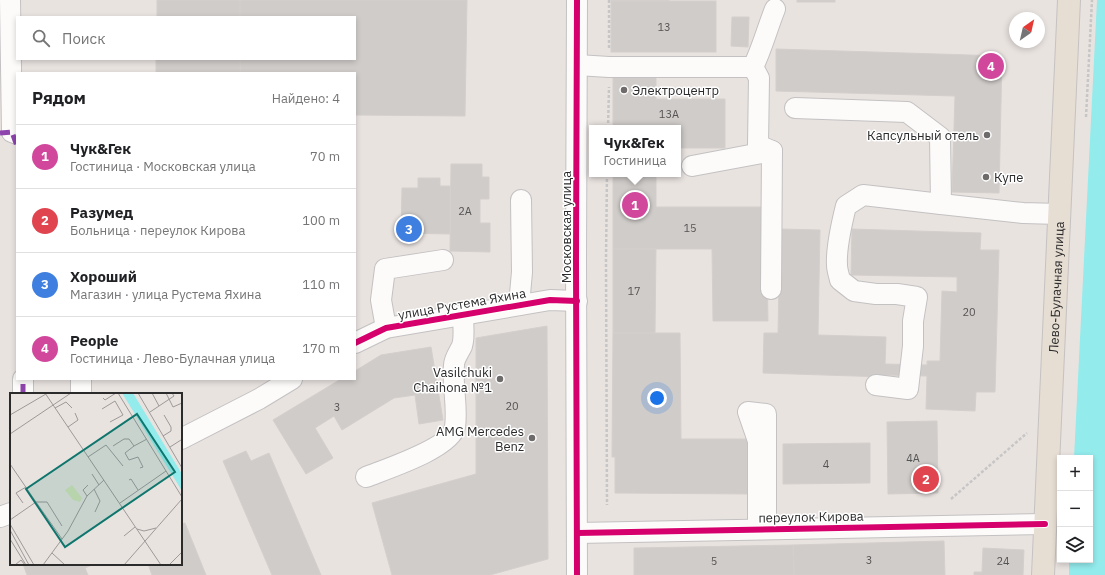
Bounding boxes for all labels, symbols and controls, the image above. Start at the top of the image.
north arrow [1009,12,1045,48]
search box [16,16,356,60]
house number: 13 [657,20,671,34]
icon: search [30,27,52,49]
text: Поиск [62,29,105,48]
pin: 4 [978,51,1004,81]
place label: Электроцентр [632,82,719,99]
marker: Электроцентр [619,85,629,95]
text: Рядом [32,87,86,109]
text: Найдено: 4 [272,90,340,107]
house number: 13А [659,107,679,121]
popup [589,125,681,177]
place label: Капсульный отель [867,127,979,144]
marker: Капсульный отель [982,130,992,140]
text: Чук&Гек [604,133,665,152]
text: Чук&Гек [70,139,131,158]
text: 1 [41,148,49,165]
text: 70 m [310,148,340,165]
text: Гостиница [604,152,666,169]
text: Гостиница · Московская улица [70,158,256,175]
place label: Купе [994,169,1023,186]
street label: Московская улица [558,171,575,283]
marker: Купе [981,172,991,182]
pin: 1 [622,190,648,220]
text: Разумед [70,203,133,222]
house number: 2А [458,204,472,218]
text: 2 [41,212,49,229]
text: 100 m [302,212,340,229]
pin: 3 [396,214,422,244]
house number: 15 [683,221,697,235]
street label: Лево-Булачная улица [1045,221,1067,354]
text: Больница · переулок Кирова [70,222,245,239]
text: Хороший [70,267,137,286]
text: 3 [41,276,49,293]
text: 110 m [302,276,340,293]
street label: улица Рустема Яхина [397,284,527,324]
house number: 17 [627,284,641,298]
text: Магазин · улица Рустема Яхина [70,286,261,303]
house number: 20 [962,305,976,319]
text: People [70,331,119,350]
text: 4 [41,340,49,357]
text: 170 m [302,340,340,357]
text: Гостиница · Лево-Булачная улица [70,350,275,367]
place label: Vasilchuki Chaihona №1 [413,364,492,396]
marker: Vasilchuki Chaihona №1 [495,374,505,384]
your location [647,388,667,408]
inset map [10,393,182,565]
house number: 20 [505,399,519,413]
house number: 3 [334,400,340,414]
place label: AMG Mercedes Benz [436,423,524,455]
marker: AMG Mercedes Benz [527,433,537,443]
house number: 4А [906,451,920,465]
map controls [1057,455,1093,563]
button: + [1057,455,1093,491]
house number: 4 [823,457,830,471]
pin: 2 [913,464,939,494]
button: − [1057,491,1093,527]
street label: переулок Кирова [758,508,864,526]
button: layers [1057,527,1093,563]
house number: 3 [866,553,872,567]
house number: 5 [711,554,717,568]
house number: 24 [996,554,1010,568]

